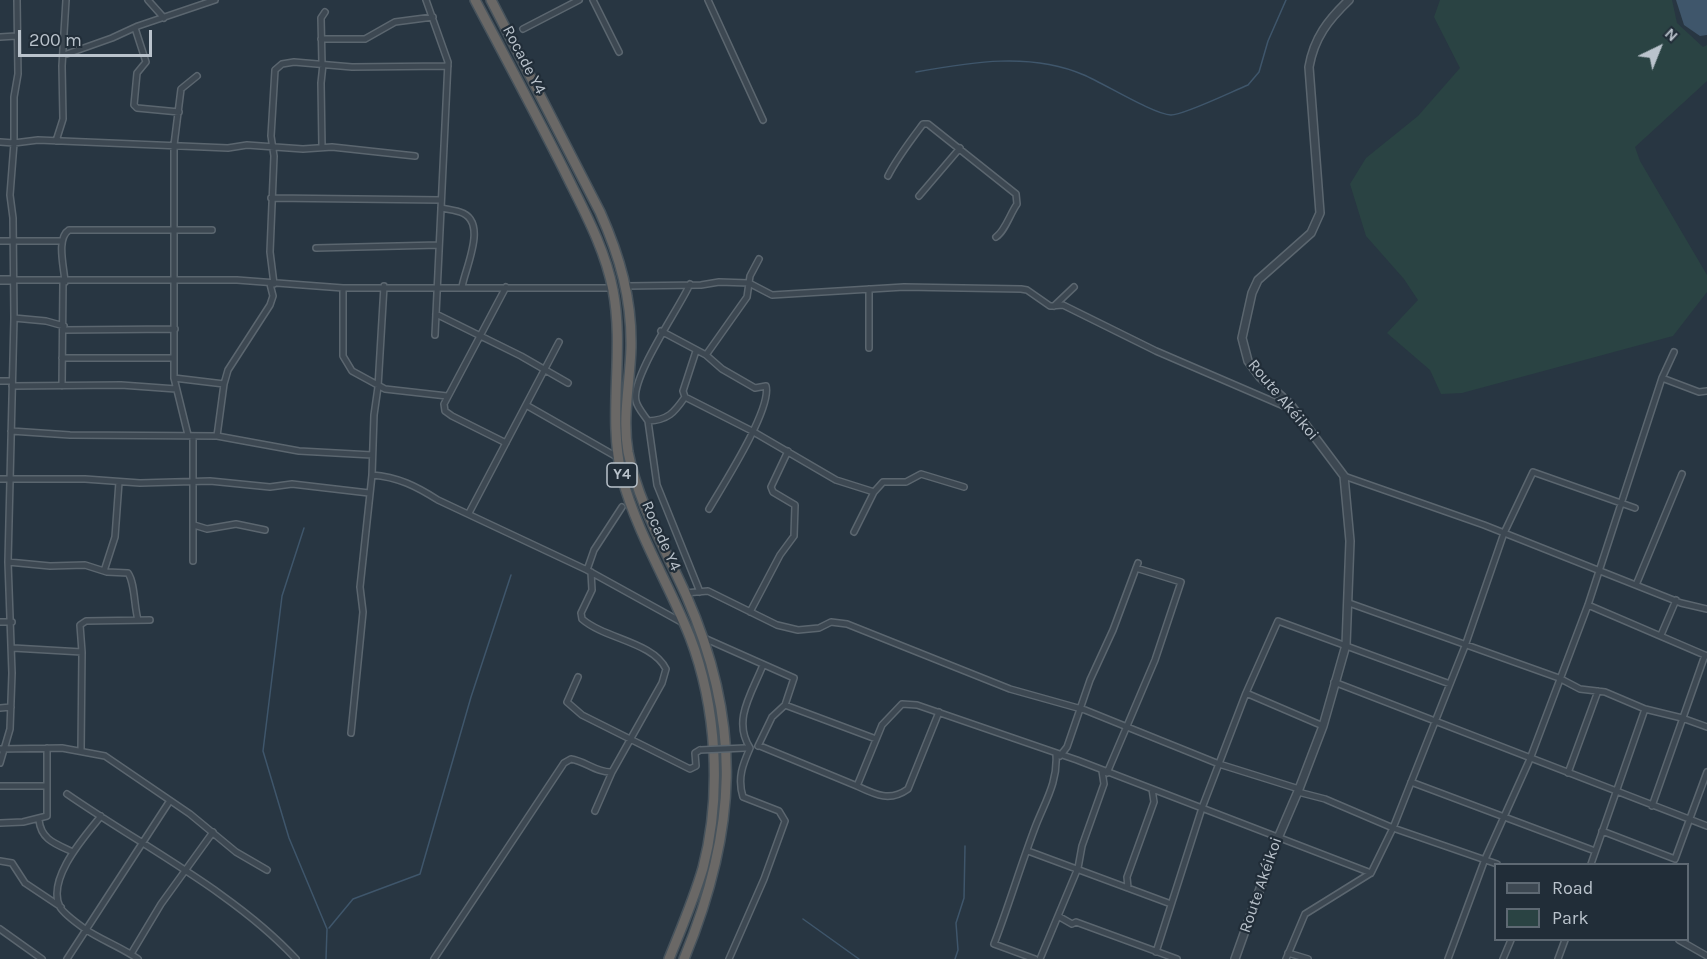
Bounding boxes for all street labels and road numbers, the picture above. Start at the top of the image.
street label: Rocade Y4 [498,22,550,98]
street label: Route Akéikoi [1244,356,1322,444]
road number: Y4 [607,463,637,487]
street label: Rocade Y4 [637,498,685,574]
street label: Route Akéikoi [1236,835,1286,935]

